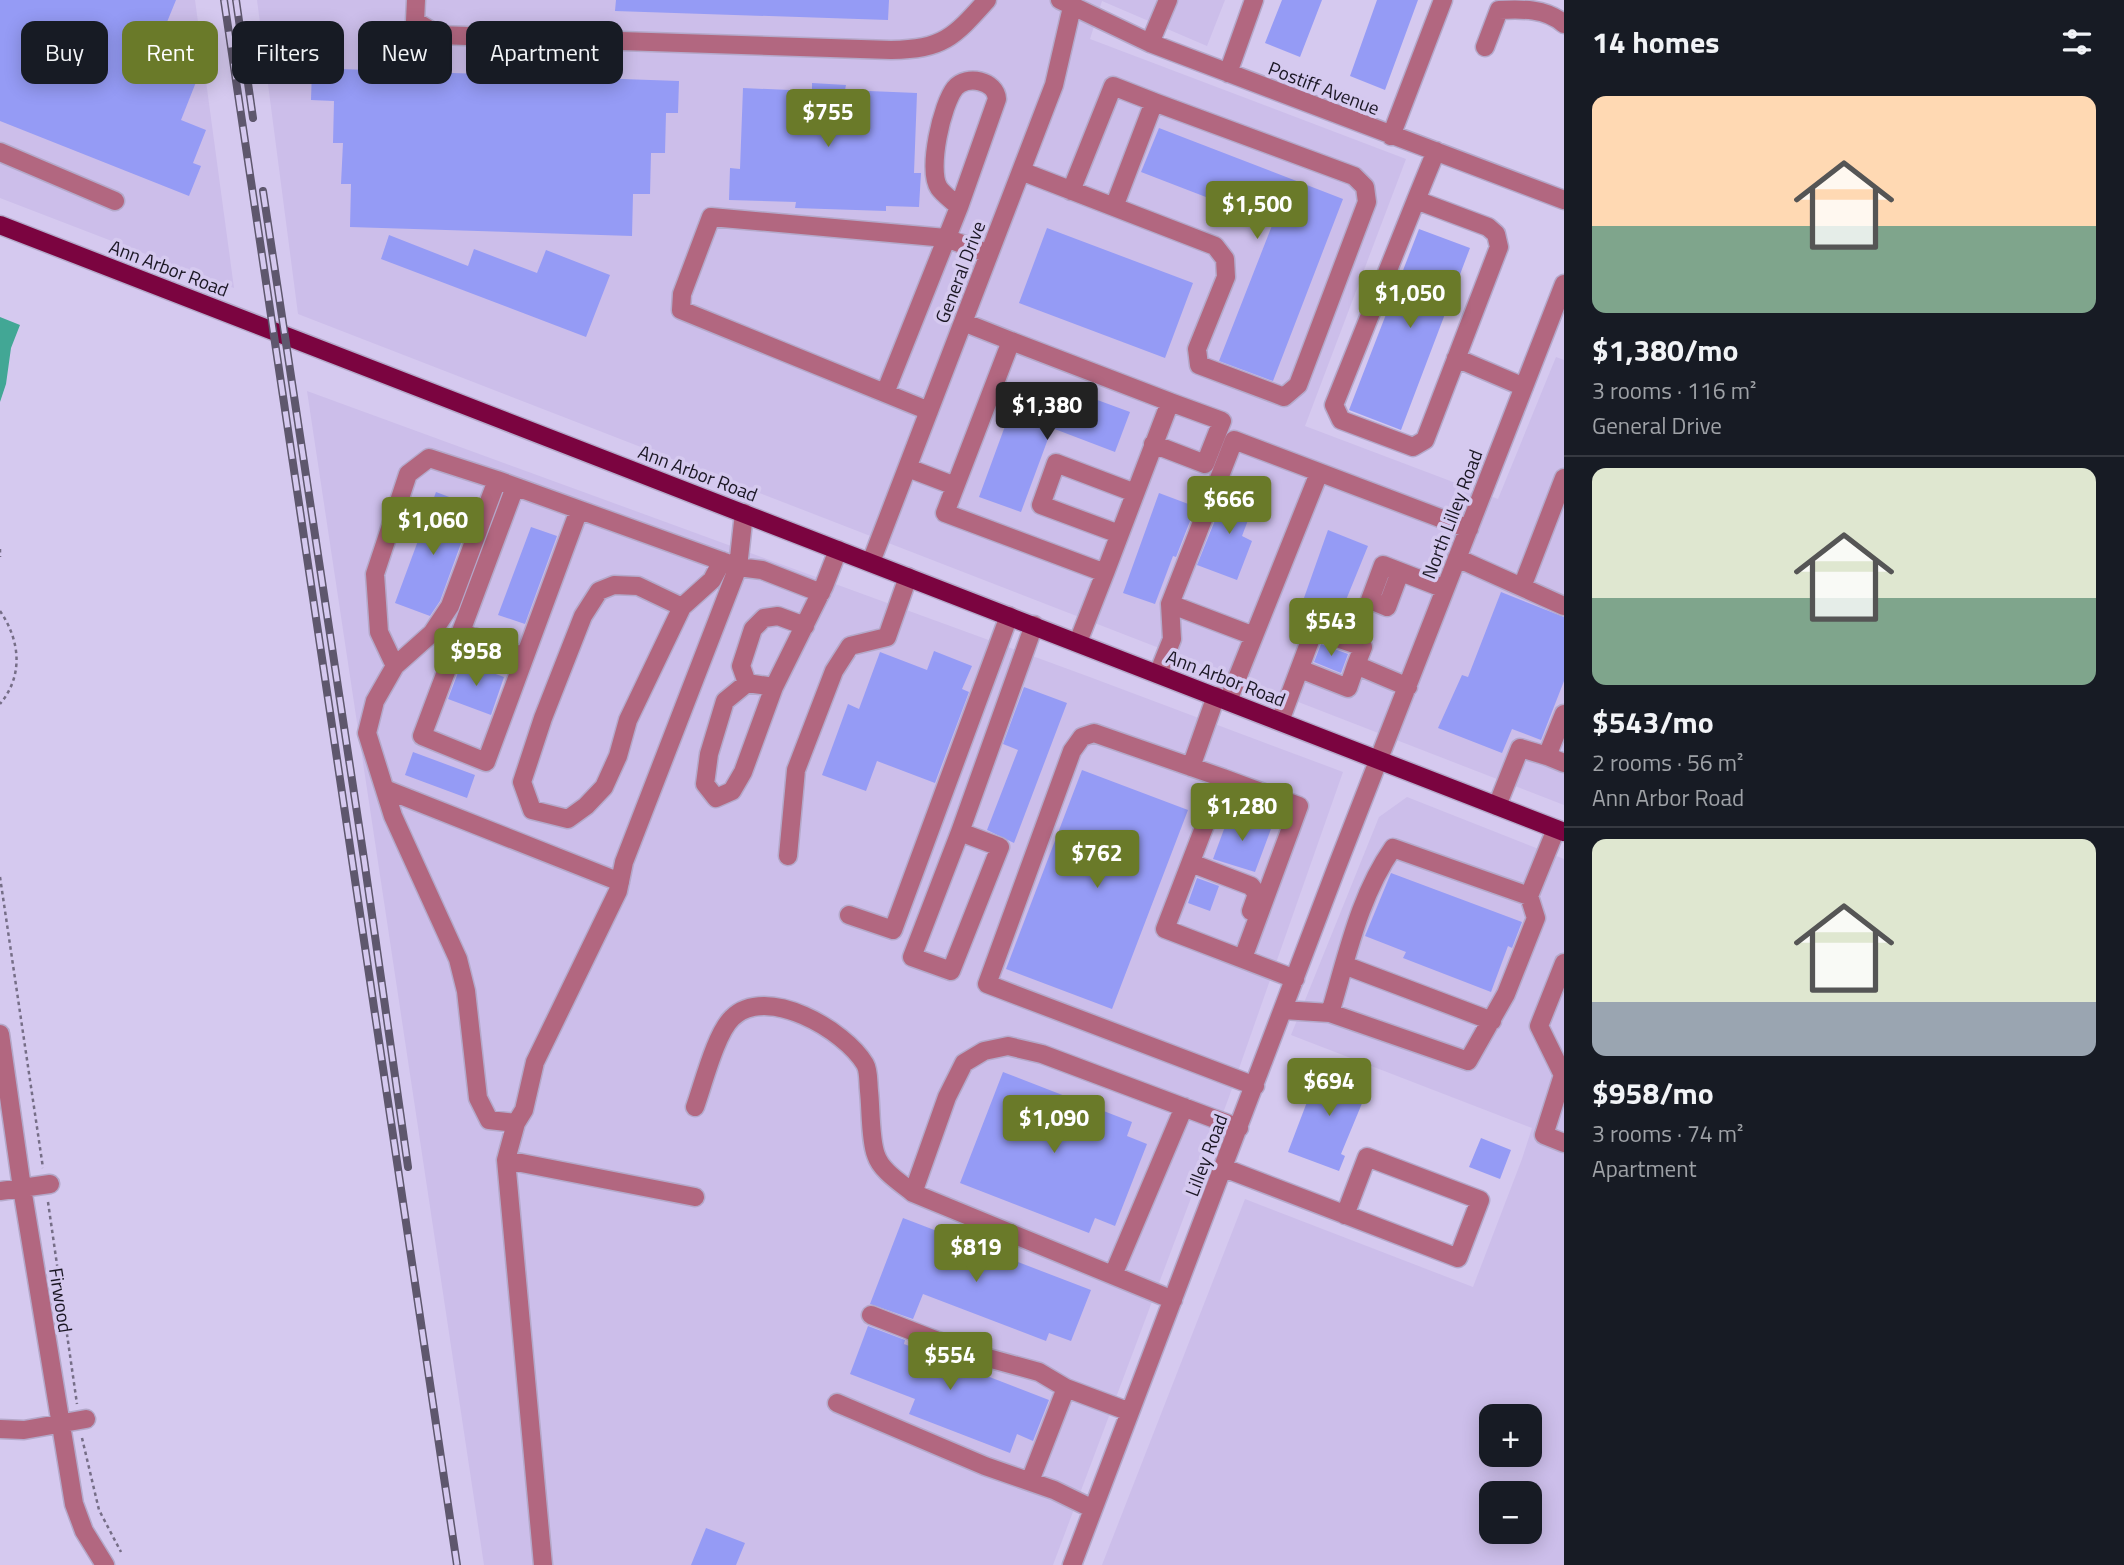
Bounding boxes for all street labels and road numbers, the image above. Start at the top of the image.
street label: Postiff Avenue [1264,53,1384,122]
street label: General Drive [927,217,992,327]
street label: Ann Arbor Road [105,231,233,304]
street label: Ann Arbor Road [634,436,762,509]
street label: North Lilley Road [1414,445,1490,583]
street label: Ann Arbor Road [1162,641,1290,714]
street label: Lilley Road [1177,1109,1234,1200]
street label: Firwood [42,1265,81,1334]

